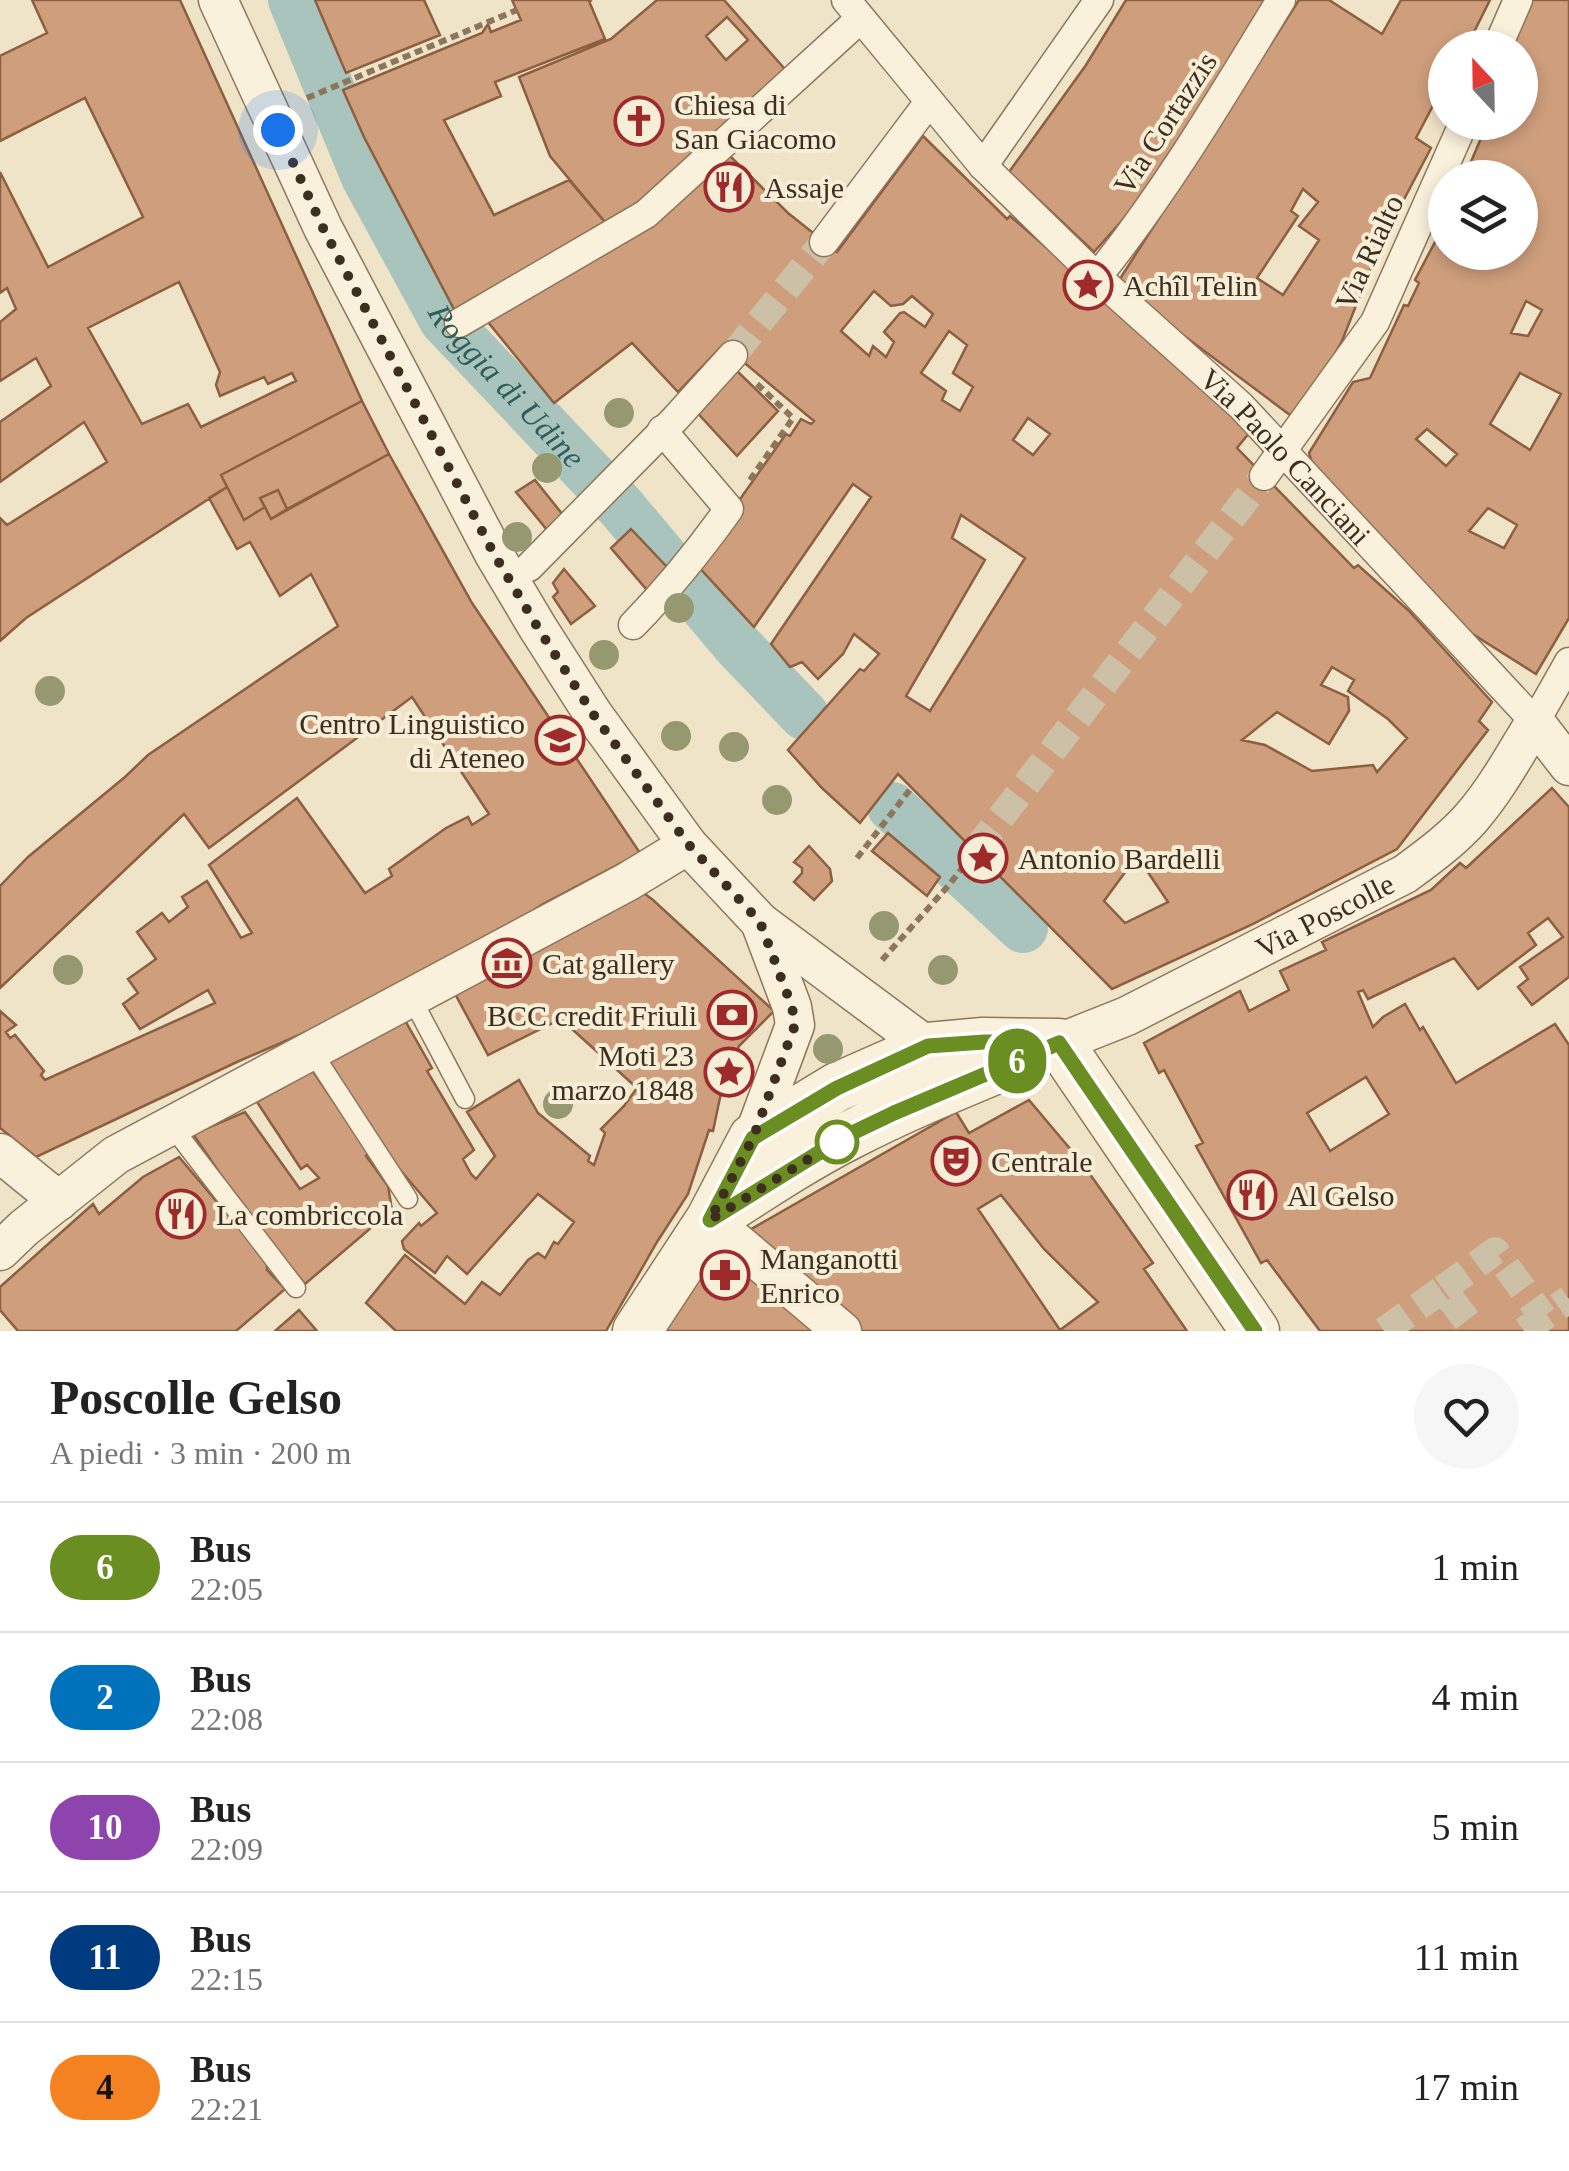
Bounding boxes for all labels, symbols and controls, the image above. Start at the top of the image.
north arrow [1428,30,1538,140]
map controls [1428,30,1538,270]
street label: Via Cortazzis [1107,46,1223,200]
place label: Chiesa di San Giacomo [674,88,836,155]
church icon: Chiesa di San Giacomo [613,95,665,147]
your location [253,105,303,155]
button: layers [1428,160,1538,270]
restaurant icon: Assaje [703,161,755,213]
place label: Assaje [764,171,844,204]
street label: Via Rialto [1328,190,1410,314]
place icon: Achîl Telin [1062,259,1114,311]
place label: Achîl Telin [1123,269,1258,302]
water label: Roggia di Udine [420,297,592,475]
street label: Via Paolo Canciani [1194,361,1378,551]
place label: Centro Linguistico di Ateneo [299,707,525,774]
school or university icon: Centro Linguistico di Ateneo [534,714,586,766]
place icon: Antonio Bardelli [957,832,1009,884]
place label: Antonio Bardelli [1018,842,1220,875]
street label: Via Poscolle [1250,866,1399,964]
museum icon: Cat gallery [481,937,533,989]
place label: Cat gallery [542,947,674,980]
bank icon: BCC credit Friuli [706,989,758,1041]
place label: BCC credit Friuli [487,999,697,1032]
line badge: 6 [984,1028,1050,1094]
place label: Moti 23 marzo 1848 [552,1039,694,1106]
text: 6 [1008,1042,1026,1081]
place icon: Moti 23 marzo 1848 [703,1046,755,1098]
unlabelled marker [816,1121,858,1163]
theatre icon: Centrale [930,1135,982,1187]
place label: Centrale [991,1145,1093,1178]
restaurant icon: Al Gelso [1226,1169,1278,1221]
place label: Al Gelso [1287,1179,1395,1212]
restaurant icon: La combriccola [155,1188,207,1240]
place label: La combriccola [216,1198,403,1231]
place label: Manganotti Enrico [760,1242,898,1309]
pharmacy icon: Manganotti Enrico [699,1249,751,1301]
button: heart [1414,1364,1519,1469]
text: Poscolle Gelso [50,1371,342,1424]
text: A piedi · 3 min · 200 m [50,1435,351,1471]
text: Bus [190,1528,251,1570]
text: 1 min [1431,1546,1519,1588]
text: 6 [96,1548,114,1587]
text: 22:05 [190,1571,263,1607]
text: Bus [190,1658,251,1700]
text: 4 min [1431,1676,1519,1718]
text: 2 [96,1678,114,1717]
text: 22:08 [190,1701,263,1737]
text: Bus [190,1788,251,1830]
text: 5 min [1431,1806,1519,1848]
text: 10 [88,1808,123,1847]
text: 22:09 [190,1831,263,1867]
text: Bus [190,1918,251,1960]
text: 11 min [1414,1936,1519,1978]
text: 11 [88,1938,122,1977]
text: 22:15 [190,1961,263,1997]
text: Bus [190,2048,251,2090]
text: 17 min [1412,2066,1519,2108]
text: 4 [96,2068,114,2107]
text: 22:21 [190,2091,263,2127]

